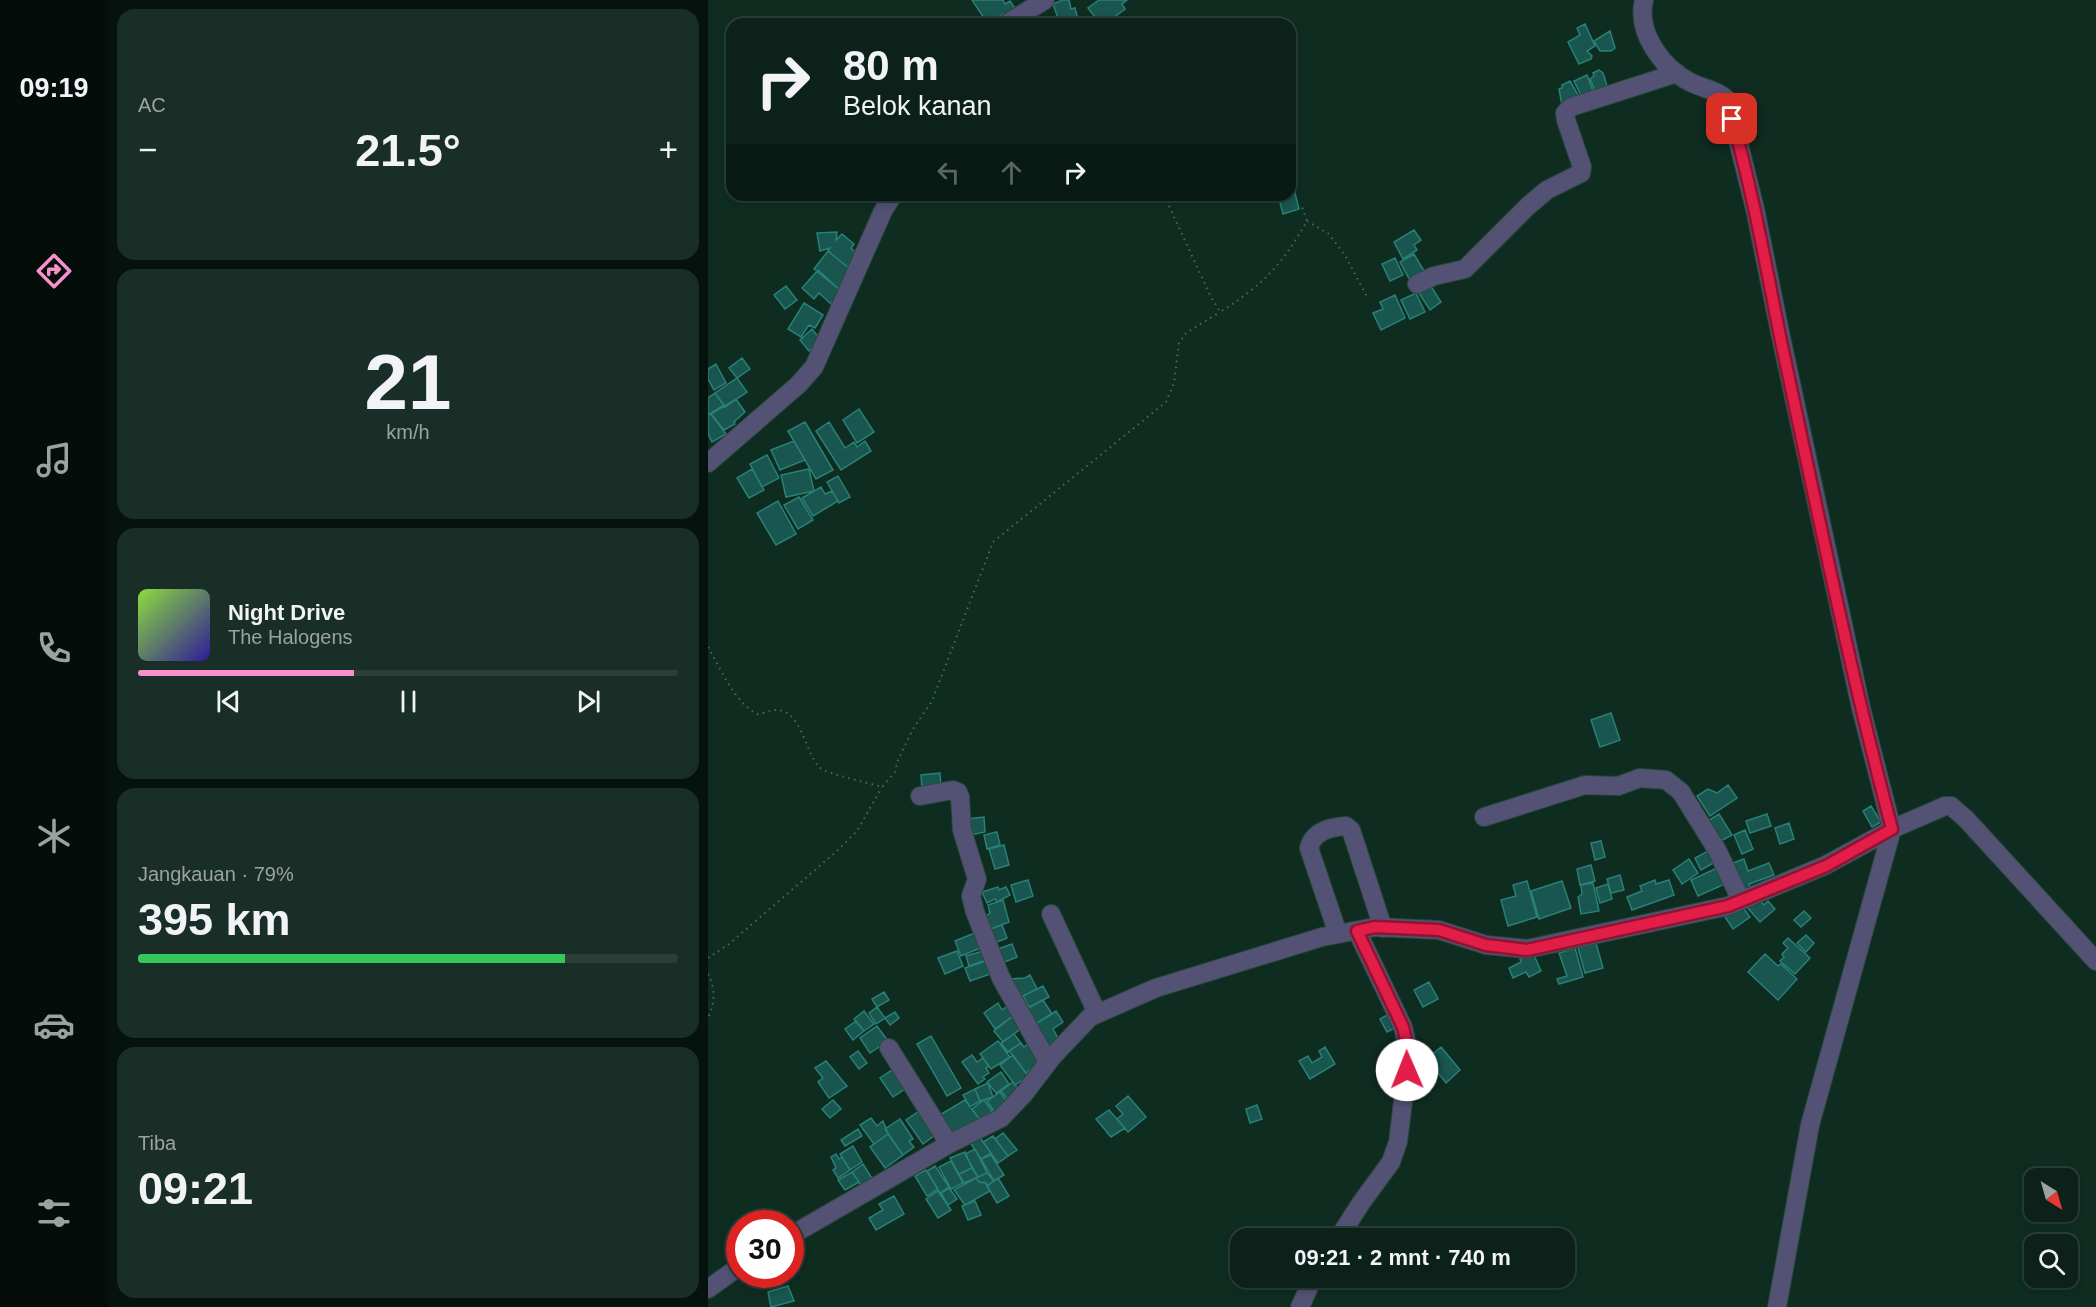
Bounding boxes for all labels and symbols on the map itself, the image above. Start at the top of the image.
pin [1706,93,1757,144]
position arrow [1375,1038,1439,1102]
north arrow [2024,1168,2078,1222]
speed limit sign: 30 [726,1210,804,1288]

